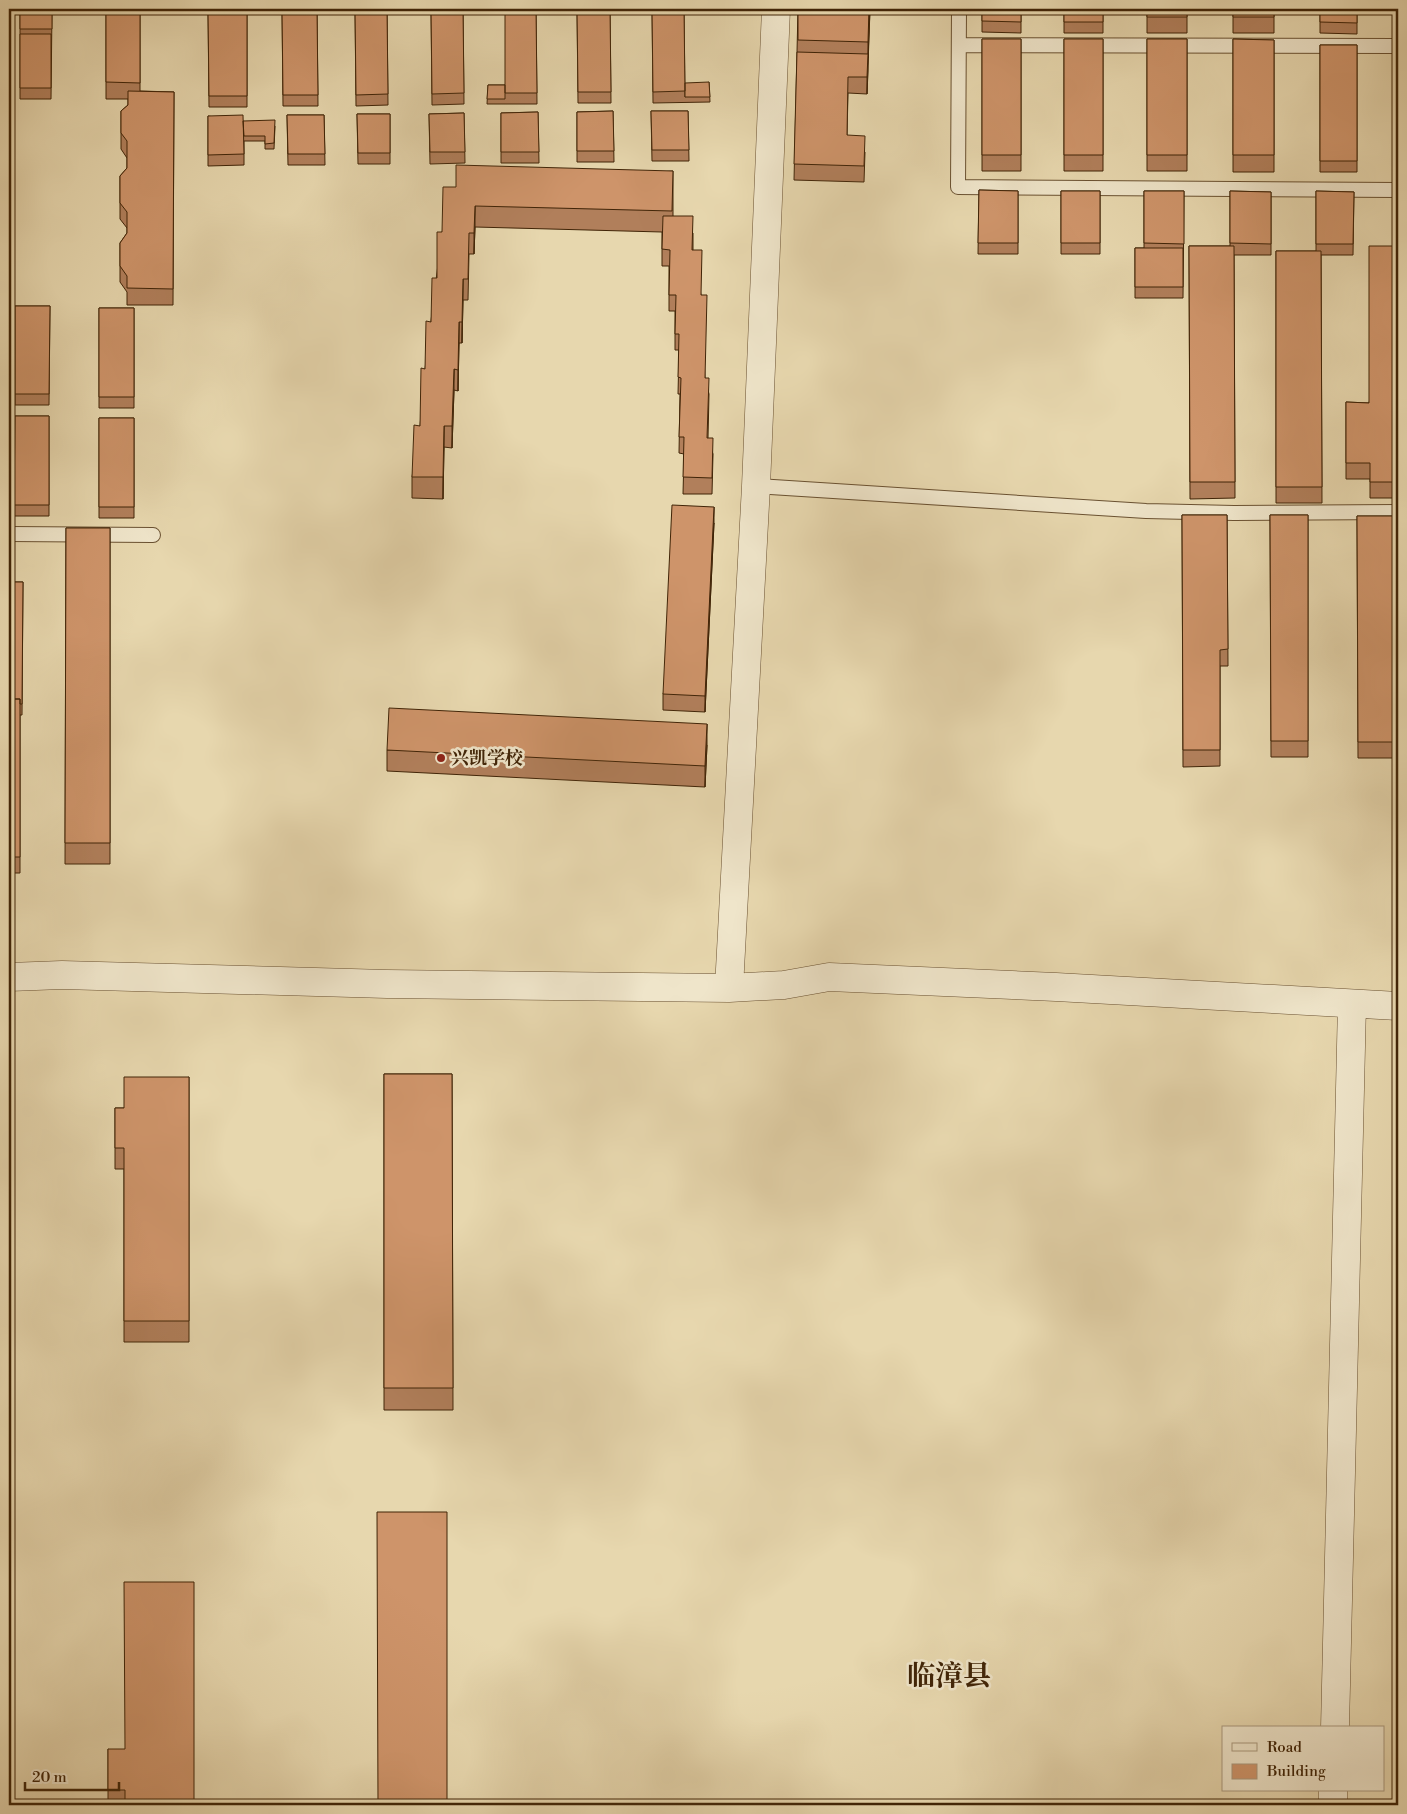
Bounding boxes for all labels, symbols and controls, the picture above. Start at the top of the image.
place label: 兴凯学校 [451,747,523,770]
marker: 兴凯学校 [435,752,447,764]
district label: 临漳县 [907,1659,991,1694]
legend [1222,1726,1384,1792]
text: Road [1267,1738,1302,1757]
scale bar [25,1759,119,1791]
text: Building [1266,1762,1326,1781]
text: 20 m [32,1768,67,1787]

